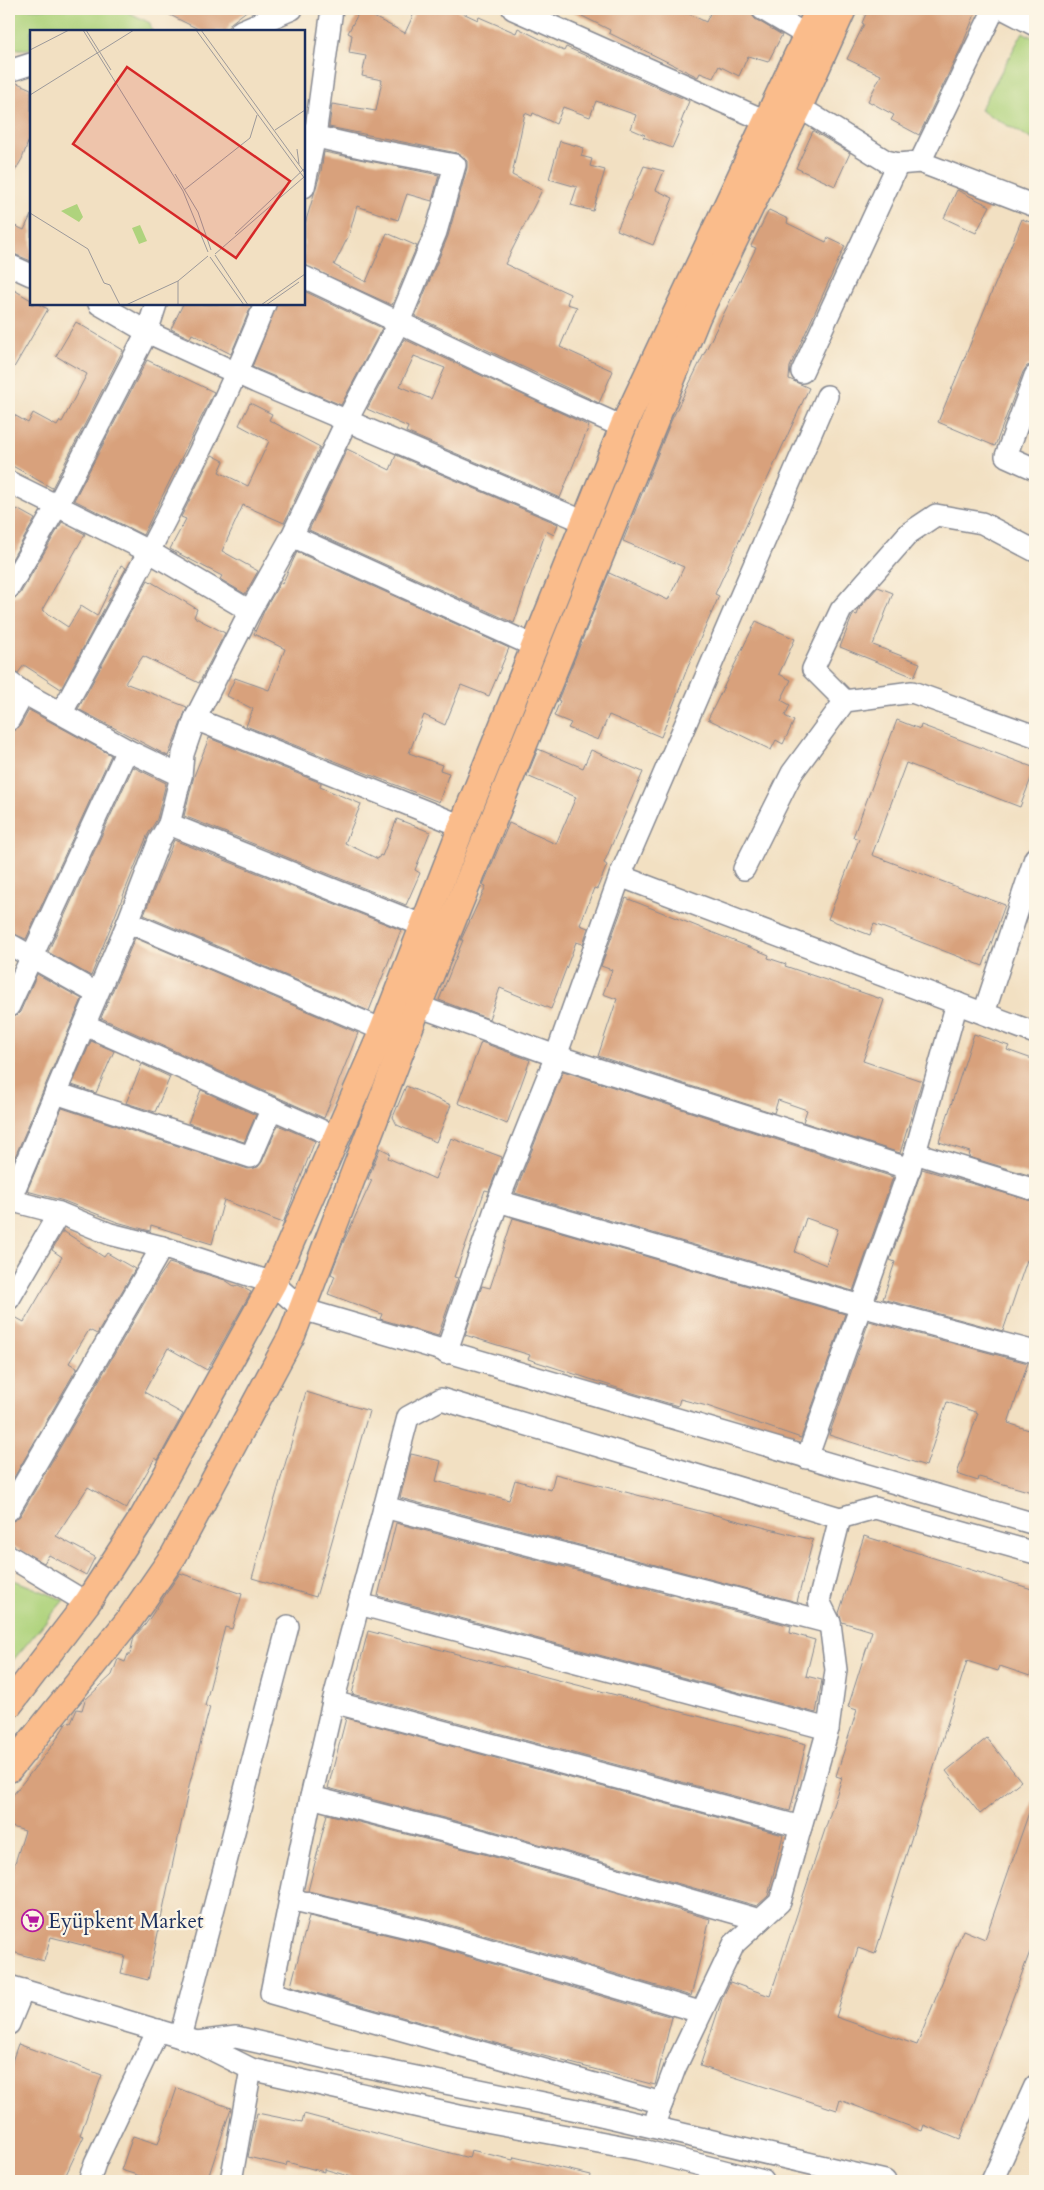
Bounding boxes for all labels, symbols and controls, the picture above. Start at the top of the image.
inset map [30,30,305,305]
place label: Eyüpkent Market [48,1907,204,1936]
supermarket icon: Eyüpkent Market [20,1909,44,1933]

